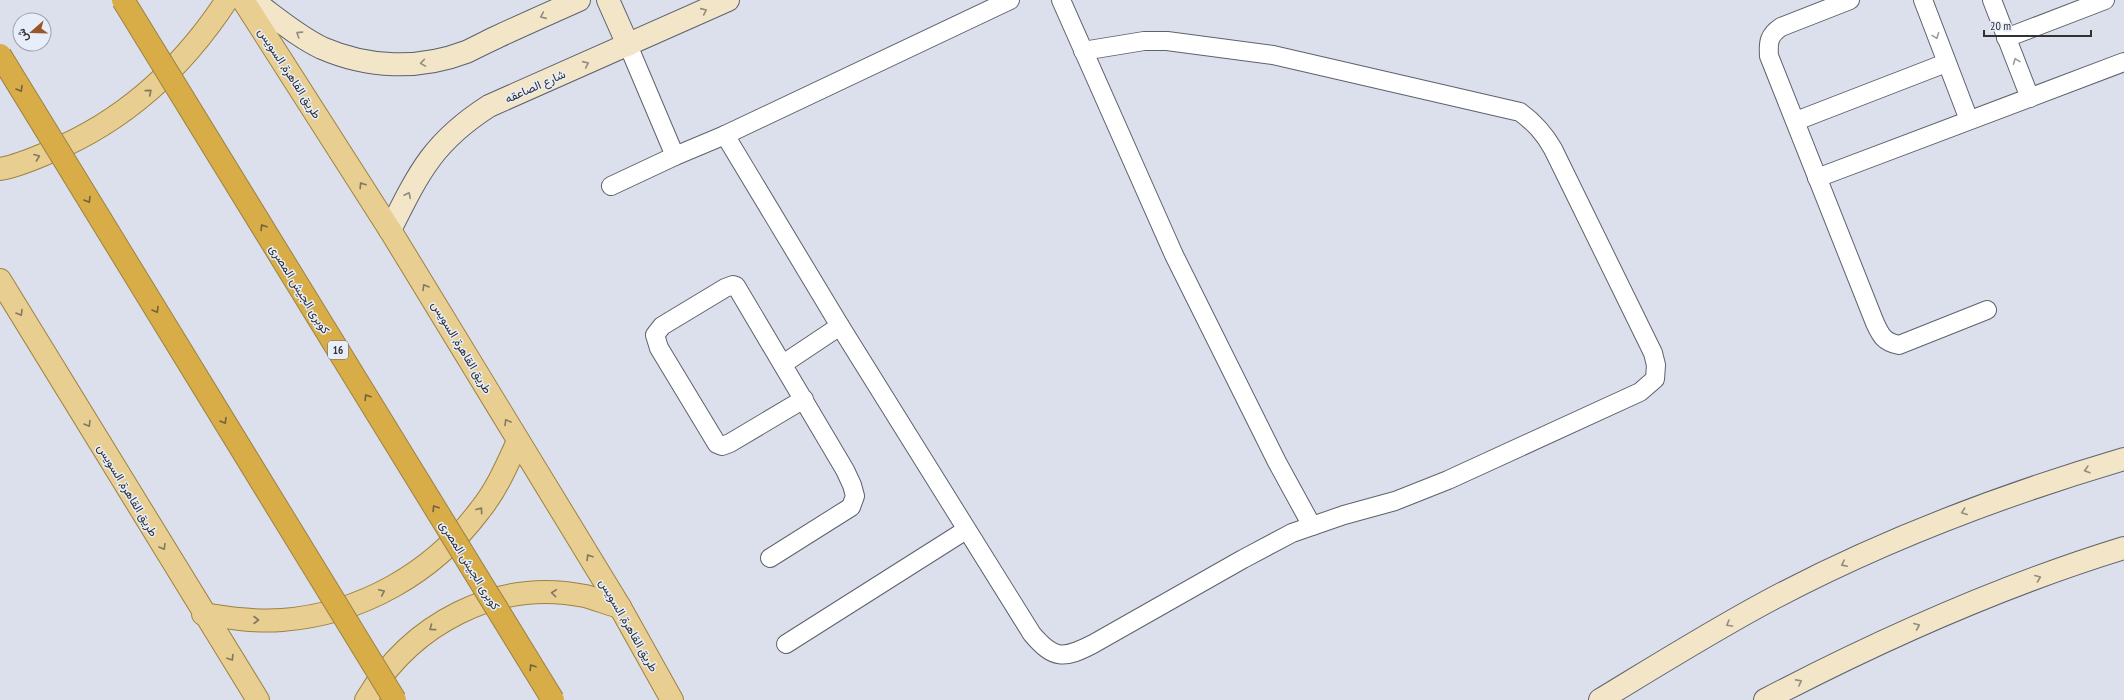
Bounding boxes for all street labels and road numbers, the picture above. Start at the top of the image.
street label: طريق القاهرة, السويس [254,25,325,122]
street label: شارع الصاعقه [502,66,568,108]
street label: كوبرى الجيش المصرى [266,242,334,337]
street label: طريق القاهرة, السويس [428,298,496,397]
road number: 16 [328,341,348,359]
street label: طريق القاهرة, السويس [94,441,162,540]
street label: كوبرى الجيش المصرى [436,518,504,613]
street label: طريق القاهرة, السويس [595,576,662,675]

